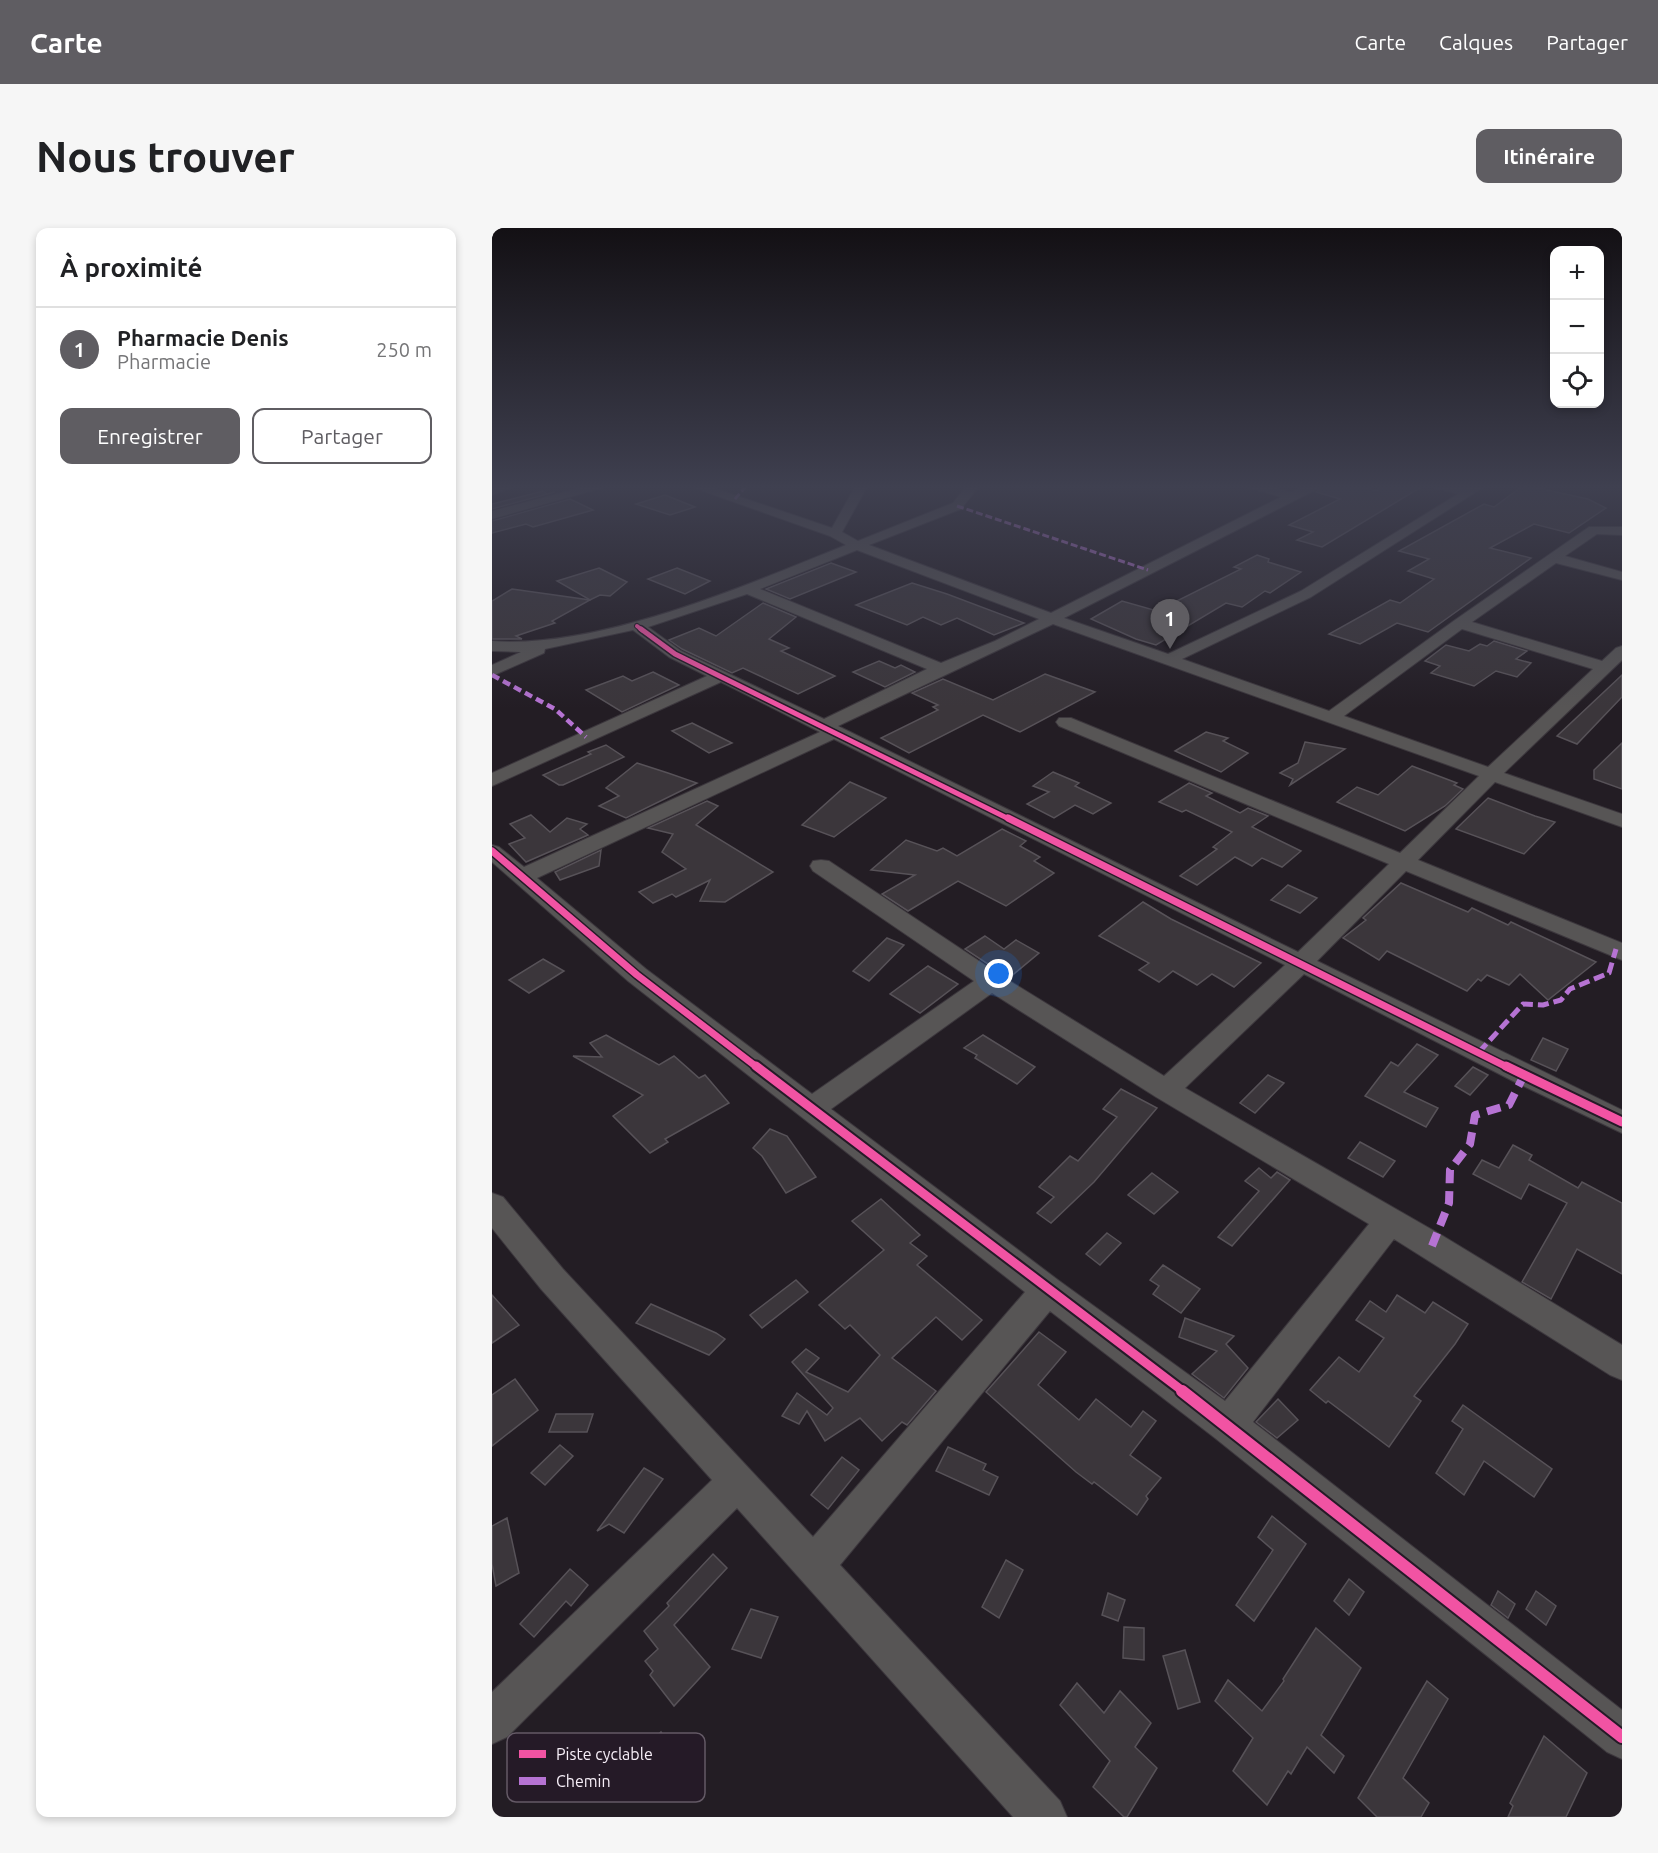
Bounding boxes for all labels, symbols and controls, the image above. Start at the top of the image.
text: Carte [30,27,103,58]
text: Carte [1355,30,1406,54]
text: Calques [1439,30,1513,54]
text: Partager [1546,30,1628,54]
button: Itinéraire [1476,129,1622,183]
text: Nous trouver [36,133,295,180]
map controls [1550,246,1604,408]
button: + [1550,246,1604,300]
text: À proximité [60,253,202,282]
button: − [1550,300,1604,354]
text: Pharmacie Denis [117,325,289,350]
text: 1 [74,338,85,361]
text: 250 m [376,338,432,361]
text: Pharmacie [117,350,211,373]
button: locate [1550,354,1604,408]
button: Enregistrer [60,408,240,464]
button: Partager [252,408,432,464]
pin: 1 [1150,600,1190,649]
your location [984,959,1013,988]
legend [507,1733,705,1802]
text: Piste cyclable [556,1745,653,1763]
text: Chemin [556,1772,611,1790]

